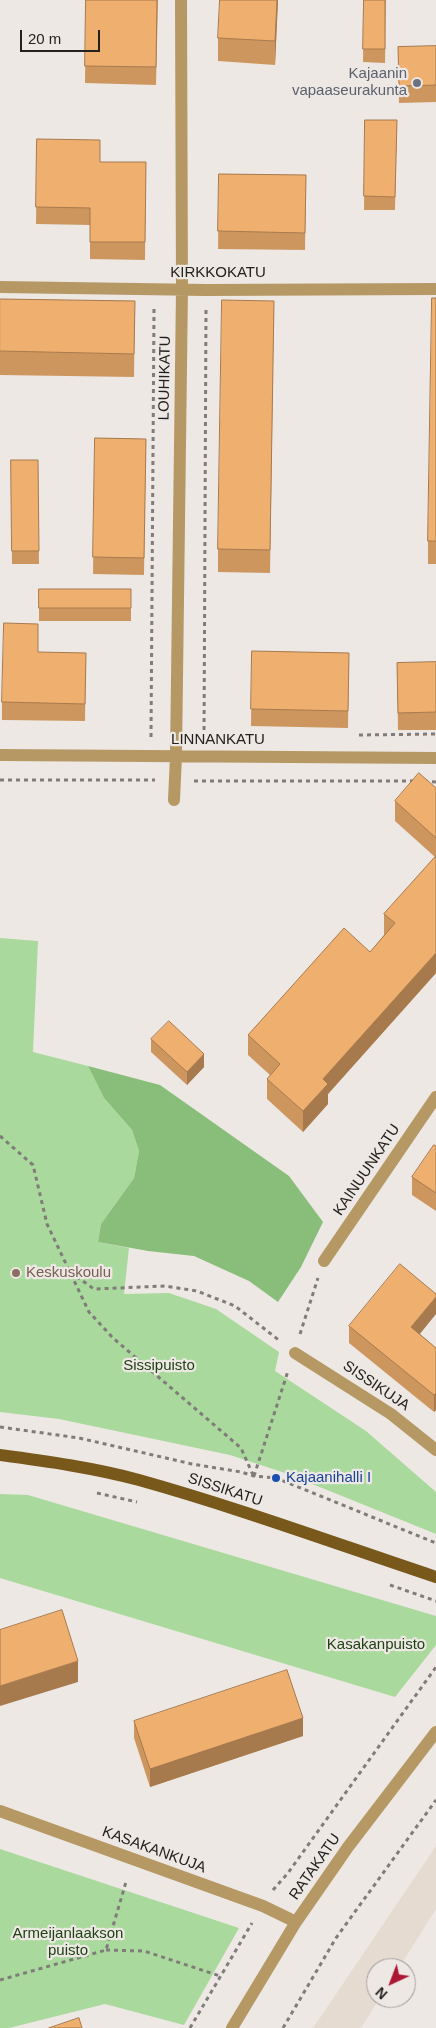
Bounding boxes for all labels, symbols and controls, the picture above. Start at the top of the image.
scale bar [22,20,102,52]
text: 20 m [28,30,61,47]
place label: Kajaanin vapaaseurakunta [292,65,407,100]
marker: Kajaanin vapaaseurakunta [411,77,423,89]
street label: KIRKKOKATU [170,264,266,282]
street label: LOUHIKATU [155,335,175,421]
street label: LINNANKATU [171,731,265,749]
street label: KAINUUNKATU [330,1121,404,1219]
place label: Keskuskoulu [26,1264,111,1282]
marker: Keskuskoulu [10,1267,22,1279]
park label: Sissipuisto [123,1357,195,1375]
street label: SISSIKUJA [339,1357,413,1415]
place label: Kajaanihalli I [286,1469,371,1487]
street label: SISSIKATU [185,1470,265,1510]
marker: Kajaanihalli I [270,1472,282,1484]
park label: Kasakanpuisto [327,1636,425,1654]
street label: KASAKANKUJA [100,1823,208,1877]
street label: RATAKATU [286,1830,344,1904]
park label: Armeijanlaakson puisto [13,1925,123,1960]
north arrow [366,1958,416,2008]
text: N [372,1984,391,2003]

